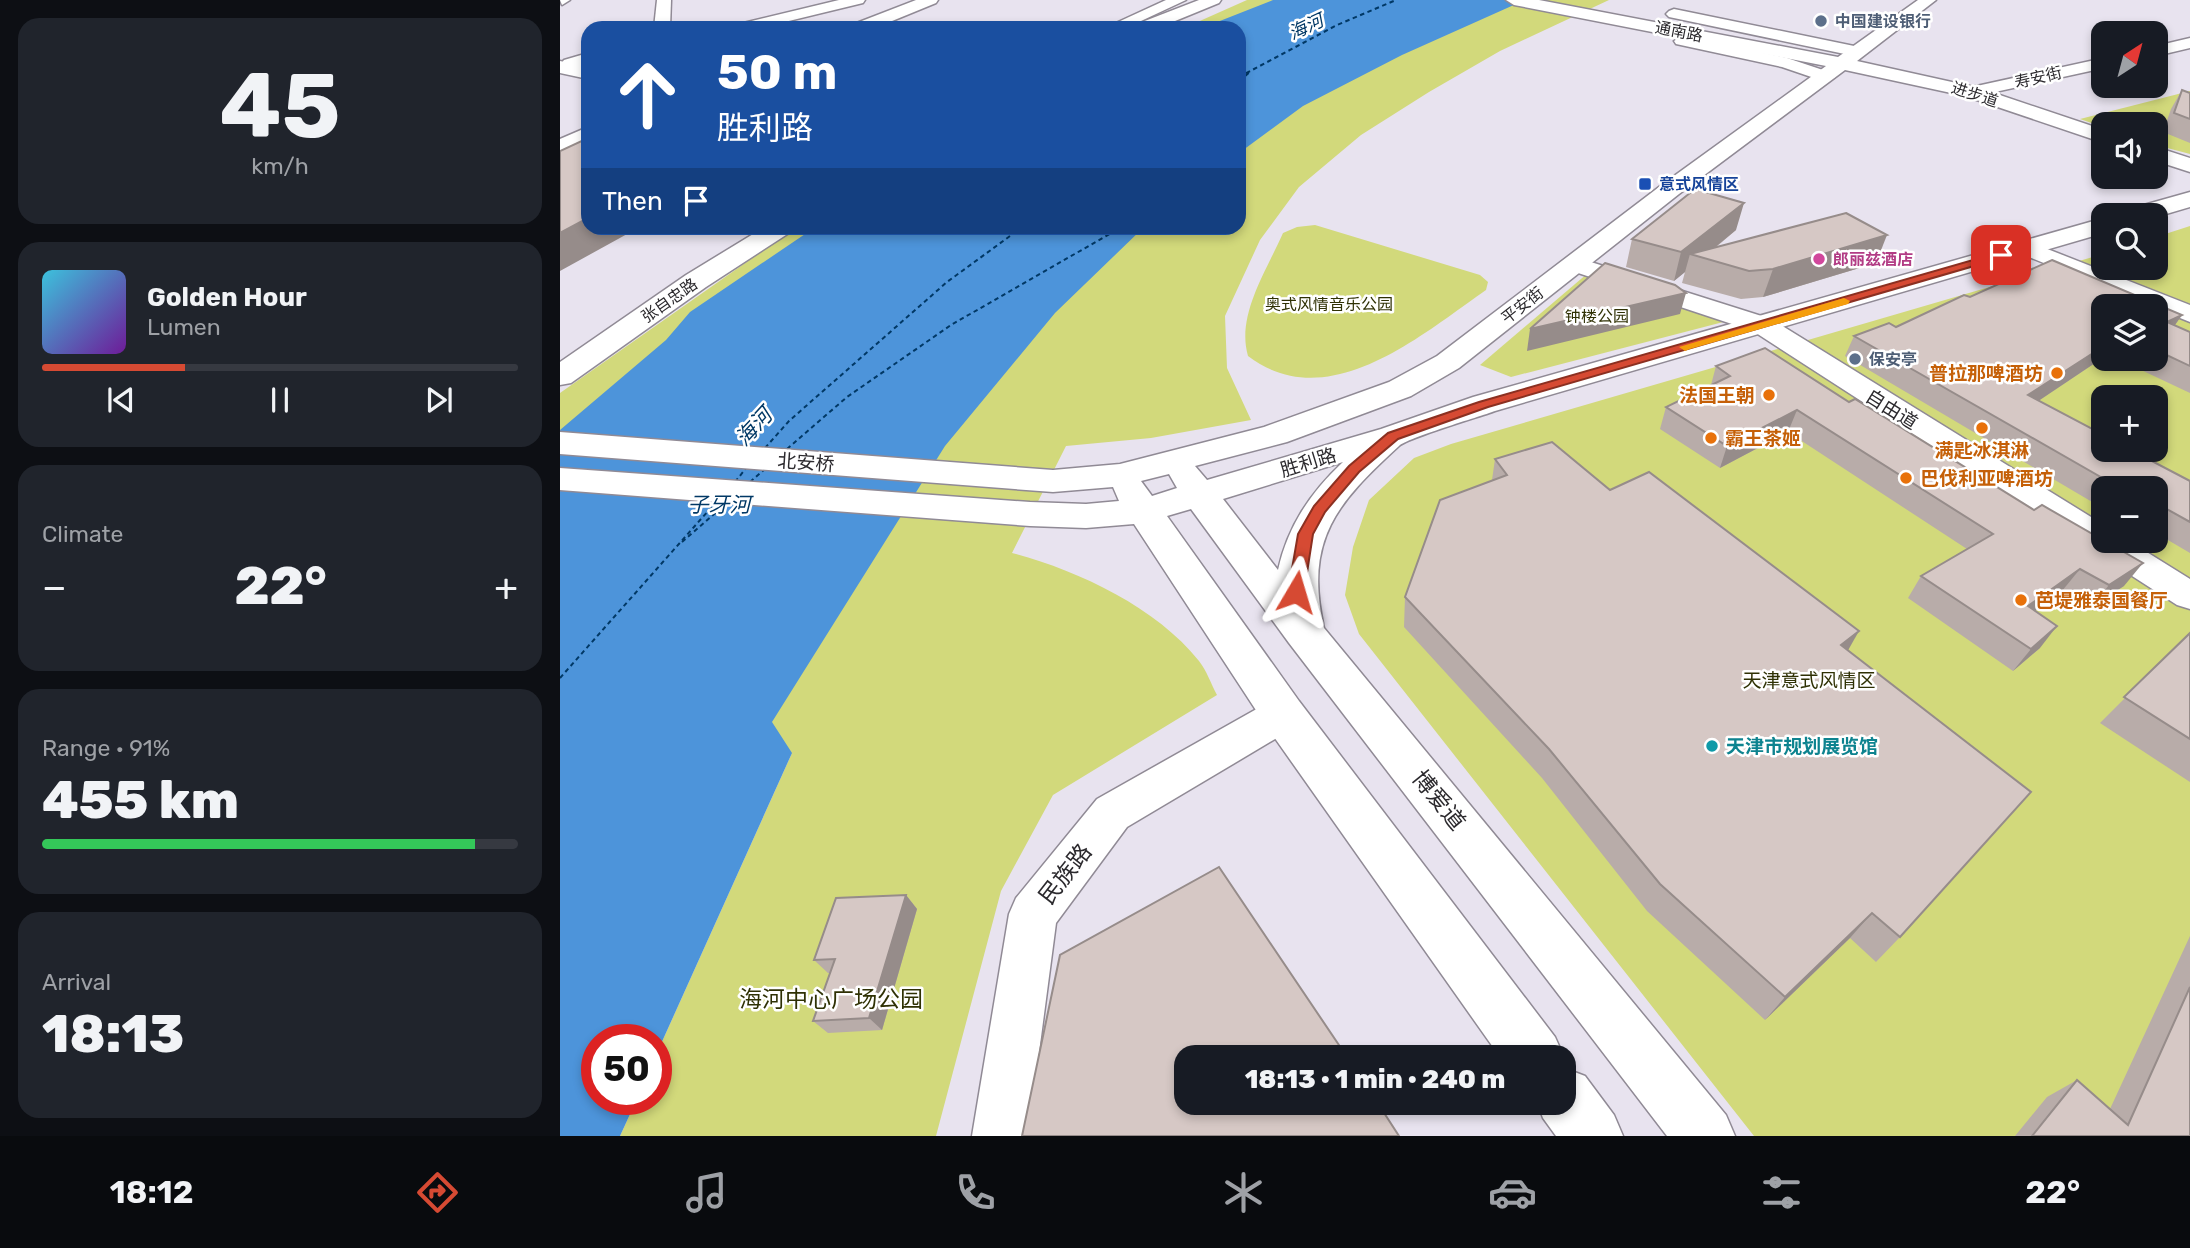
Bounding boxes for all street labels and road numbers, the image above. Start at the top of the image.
street label: 通南路 [1654,18,1704,45]
street label: 寿安街 [2013,63,2064,92]
street label: 进步道 [1949,78,2001,111]
street label: 张自忠路 [638,274,701,327]
street label: 平安街 [1498,283,1547,328]
street label: 自由道 [1861,385,1922,434]
street label: 胜利路 [1278,443,1339,482]
street label: 北安桥 [777,449,835,476]
street label: 博爱道 [1406,764,1472,836]
street label: 民族路 [1033,838,1097,910]

